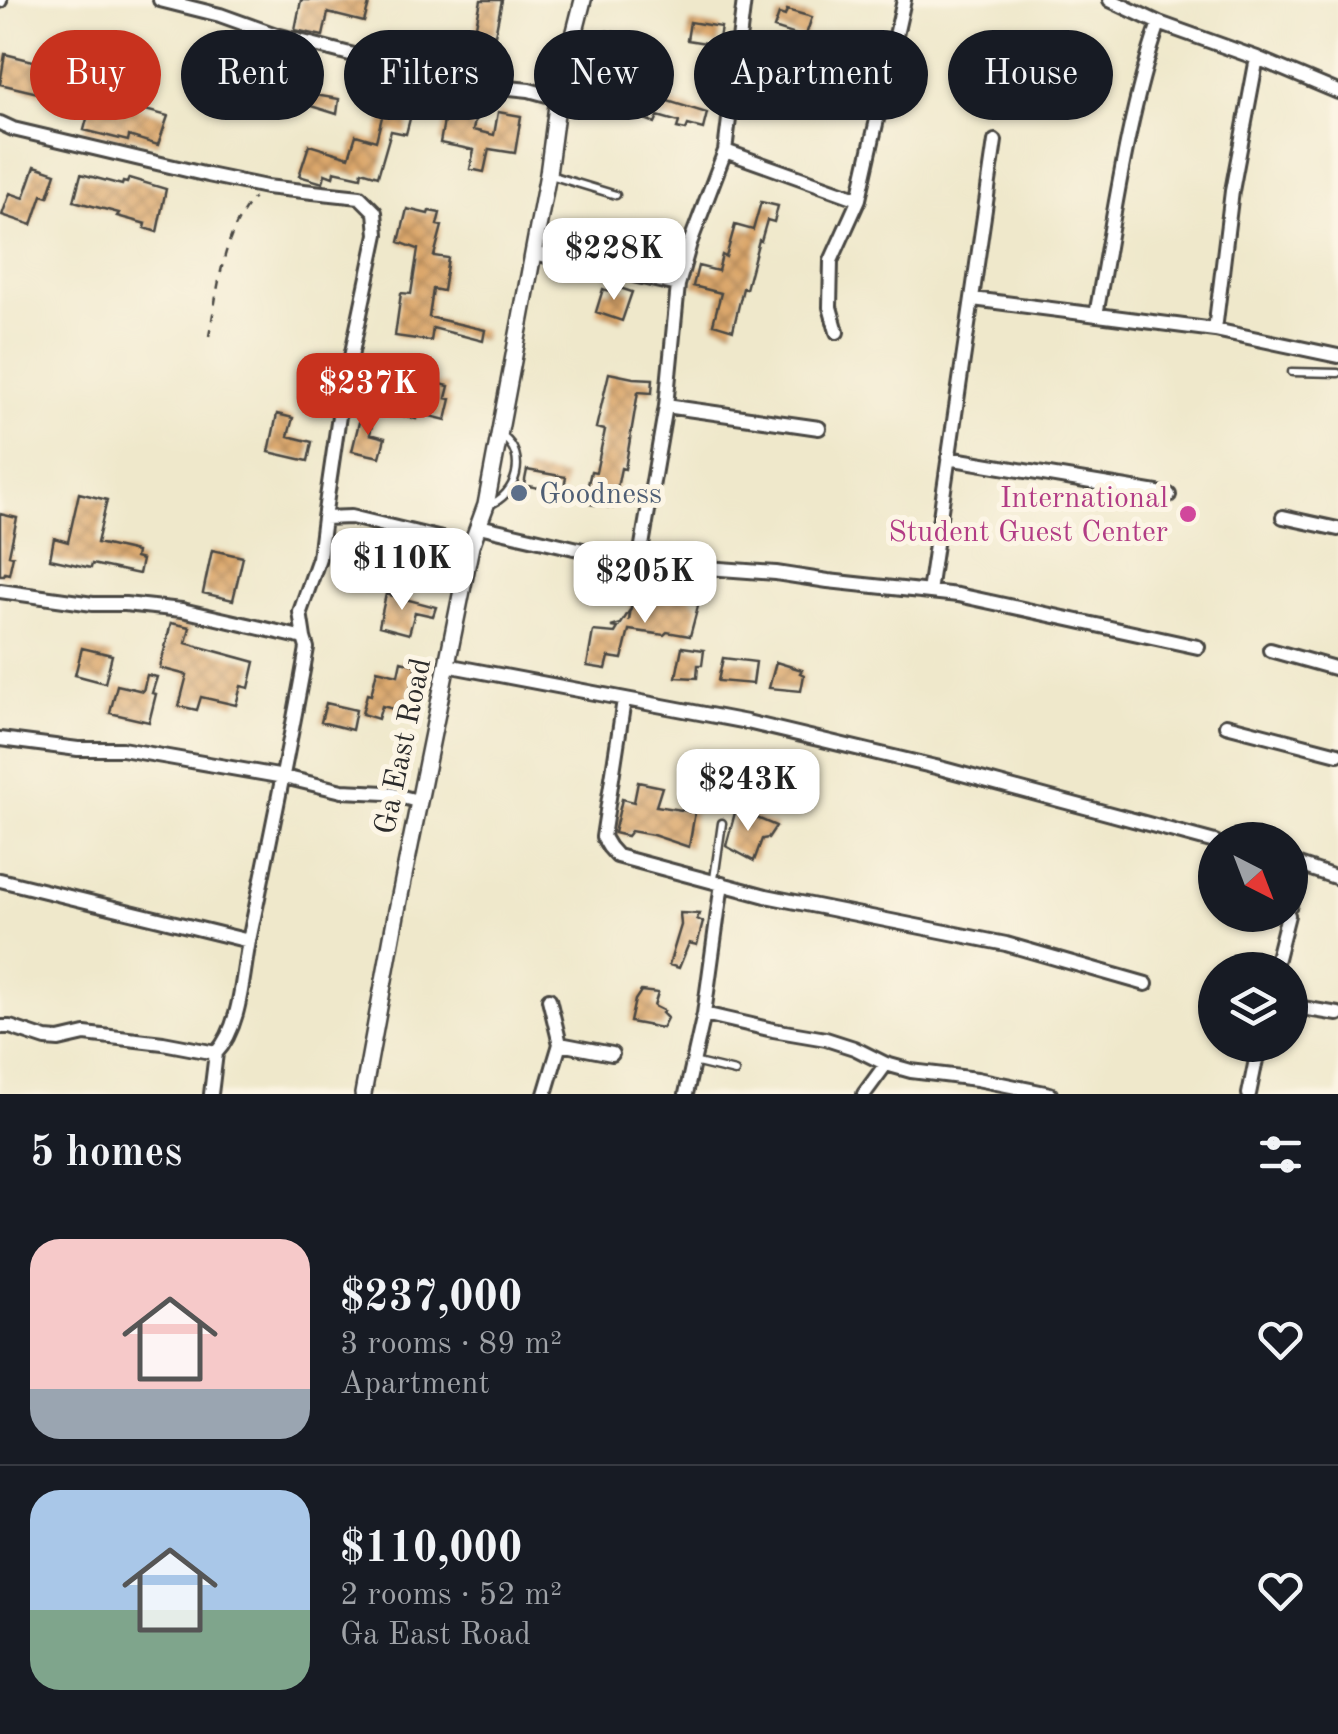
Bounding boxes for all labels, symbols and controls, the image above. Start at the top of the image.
chip: Buy [30,30,161,120]
chip: Rent [181,30,324,120]
chip: Filters [344,30,514,120]
chip: New [534,30,674,120]
chip: Apartment [694,30,928,120]
chip: House [948,30,1113,120]
pin: $228K [544,218,684,303]
text: $228K [565,234,663,266]
pin: $237K [298,353,438,438]
text: $237K [319,369,417,401]
place label: Goodness [539,480,662,510]
marker: Goodness [508,482,530,504]
place label: International Student Guest Center [888,484,1168,548]
marker: International Student Guest Center [1177,503,1199,525]
pin: $110K [332,528,472,613]
pin: $205K [575,541,715,626]
text: $110K [353,544,451,576]
text: $205K [596,557,694,589]
street label: Ga East Road [371,656,437,837]
pin: $243K [678,749,818,834]
text: $243K [699,765,797,797]
north arrow [1198,822,1308,932]
map controls [1198,822,1308,1062]
button: layers [1198,952,1308,1062]
icon: filters [1253,1127,1308,1182]
text: 5 homes [30,1133,182,1175]
text: $237,000 [340,1278,522,1320]
icon: home [110,1279,230,1399]
icon: heart [1253,1312,1308,1367]
text: 3 rooms · 89 m² [340,1329,562,1361]
text: Apartment [340,1369,490,1401]
text: $110,000 [340,1529,522,1571]
icon: home [110,1530,230,1650]
icon: heart [1253,1563,1308,1618]
text: 2 rooms · 52 m² [340,1580,562,1612]
text: Ga East Road [340,1620,531,1652]

